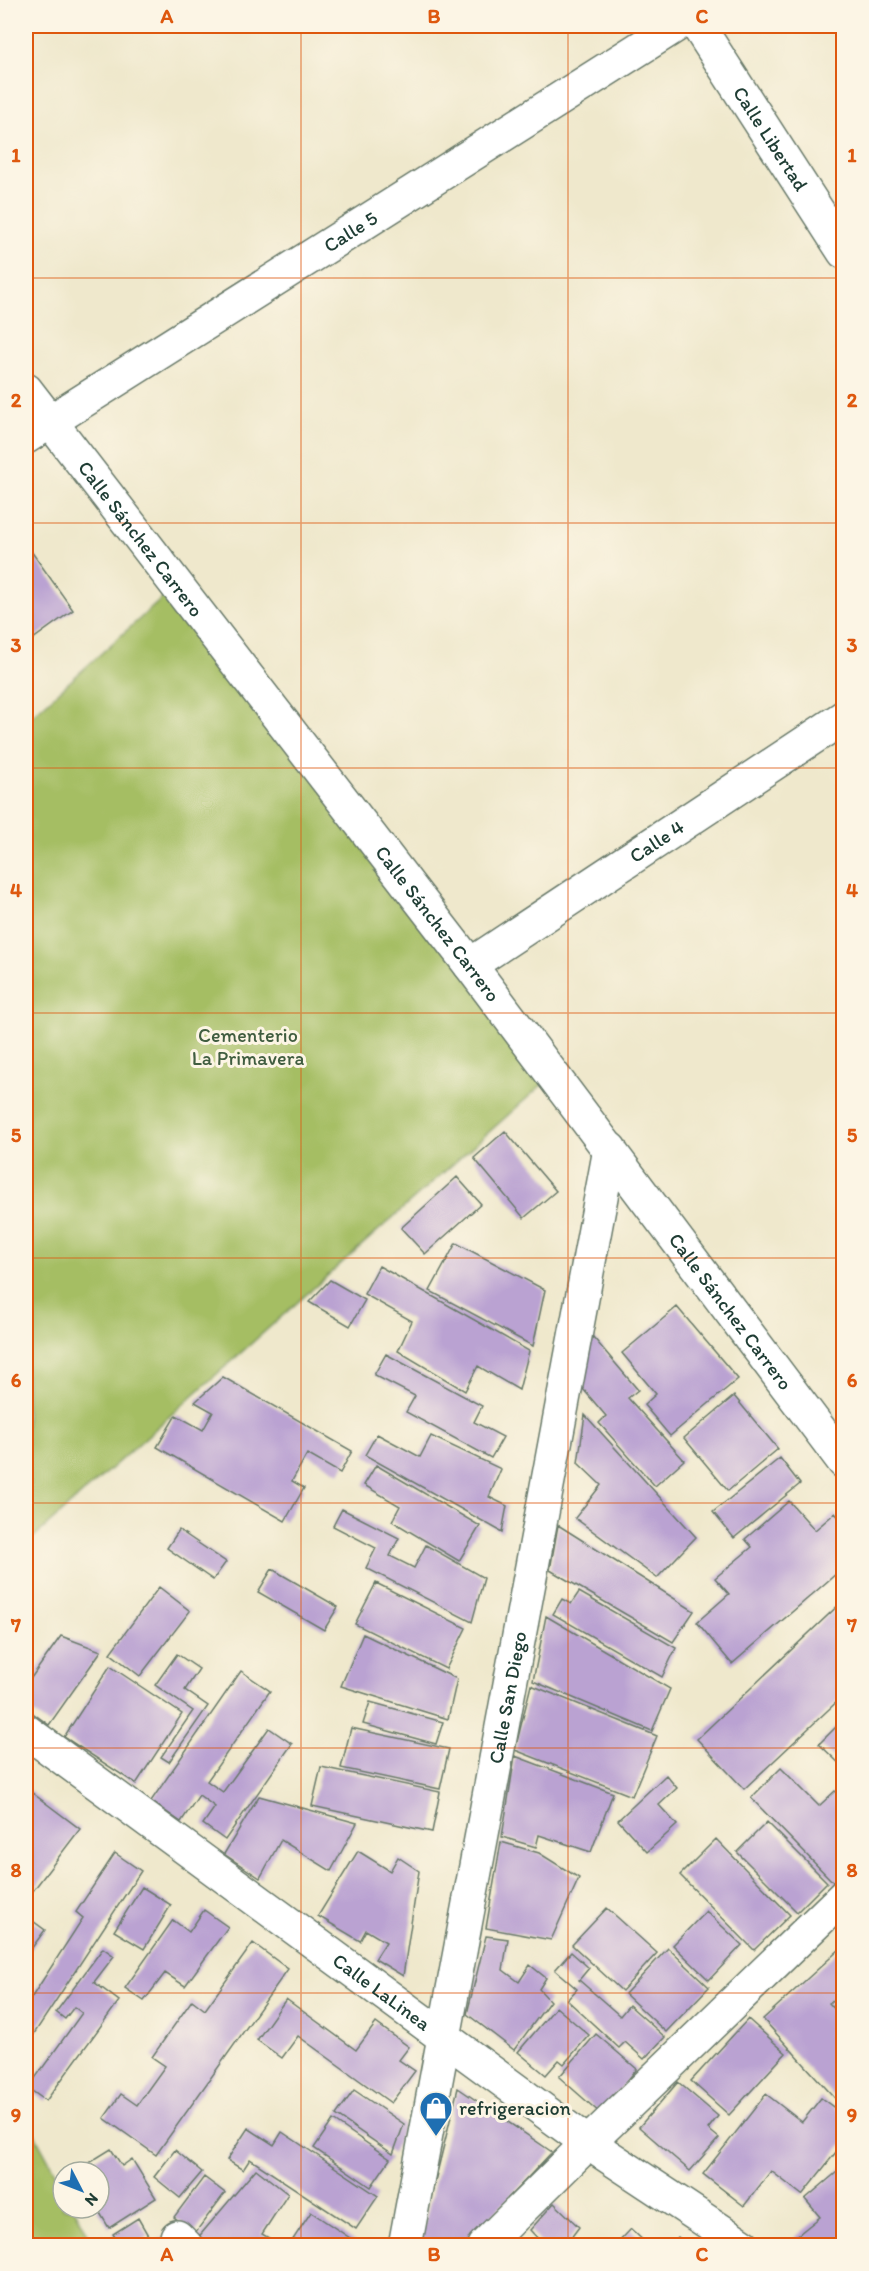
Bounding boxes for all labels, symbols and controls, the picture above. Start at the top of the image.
text: A [160,4,174,28]
text: B [428,4,441,28]
text: C [696,4,709,28]
street label: Calle Libertad [728,82,813,196]
text: 1 [11,143,21,167]
text: 1 [847,143,857,167]
street label: Calle 5 [319,206,382,258]
text: 2 [11,388,22,412]
text: 2 [847,388,858,412]
street label: Calle Sánchez Carrero [73,456,209,622]
text: 3 [11,633,22,657]
text: 3 [847,633,858,657]
street label: Calle 4 [625,814,689,868]
street label: Calle Sánchez Carrero [370,841,505,1006]
text: 4 [10,878,22,902]
text: 4 [846,878,858,902]
park label: Cementerio La Primavera [192,1023,304,1070]
text: 5 [11,1123,22,1147]
text: 5 [847,1123,858,1147]
street label: Calle Sánchez Carrero [664,1228,798,1395]
text: 6 [11,1368,22,1392]
text: 6 [847,1368,858,1392]
text: 7 [10,1613,21,1637]
text: 7 [846,1613,857,1637]
street label: Calle San Diego [483,1629,532,1766]
text: 8 [11,1858,22,1882]
text: 8 [847,1858,858,1882]
street label: Calle LaLinea [328,1948,436,2036]
shop icon: refrigeracion [418,2090,454,2137]
place label: refrigeracion [459,2096,571,2120]
text: 9 [11,2103,21,2127]
text: 9 [847,2103,857,2127]
north arrow [51,2160,111,2220]
text: N [81,2189,102,2210]
text: A [160,2242,174,2266]
text: B [428,2242,441,2266]
text: C [696,2242,709,2266]

